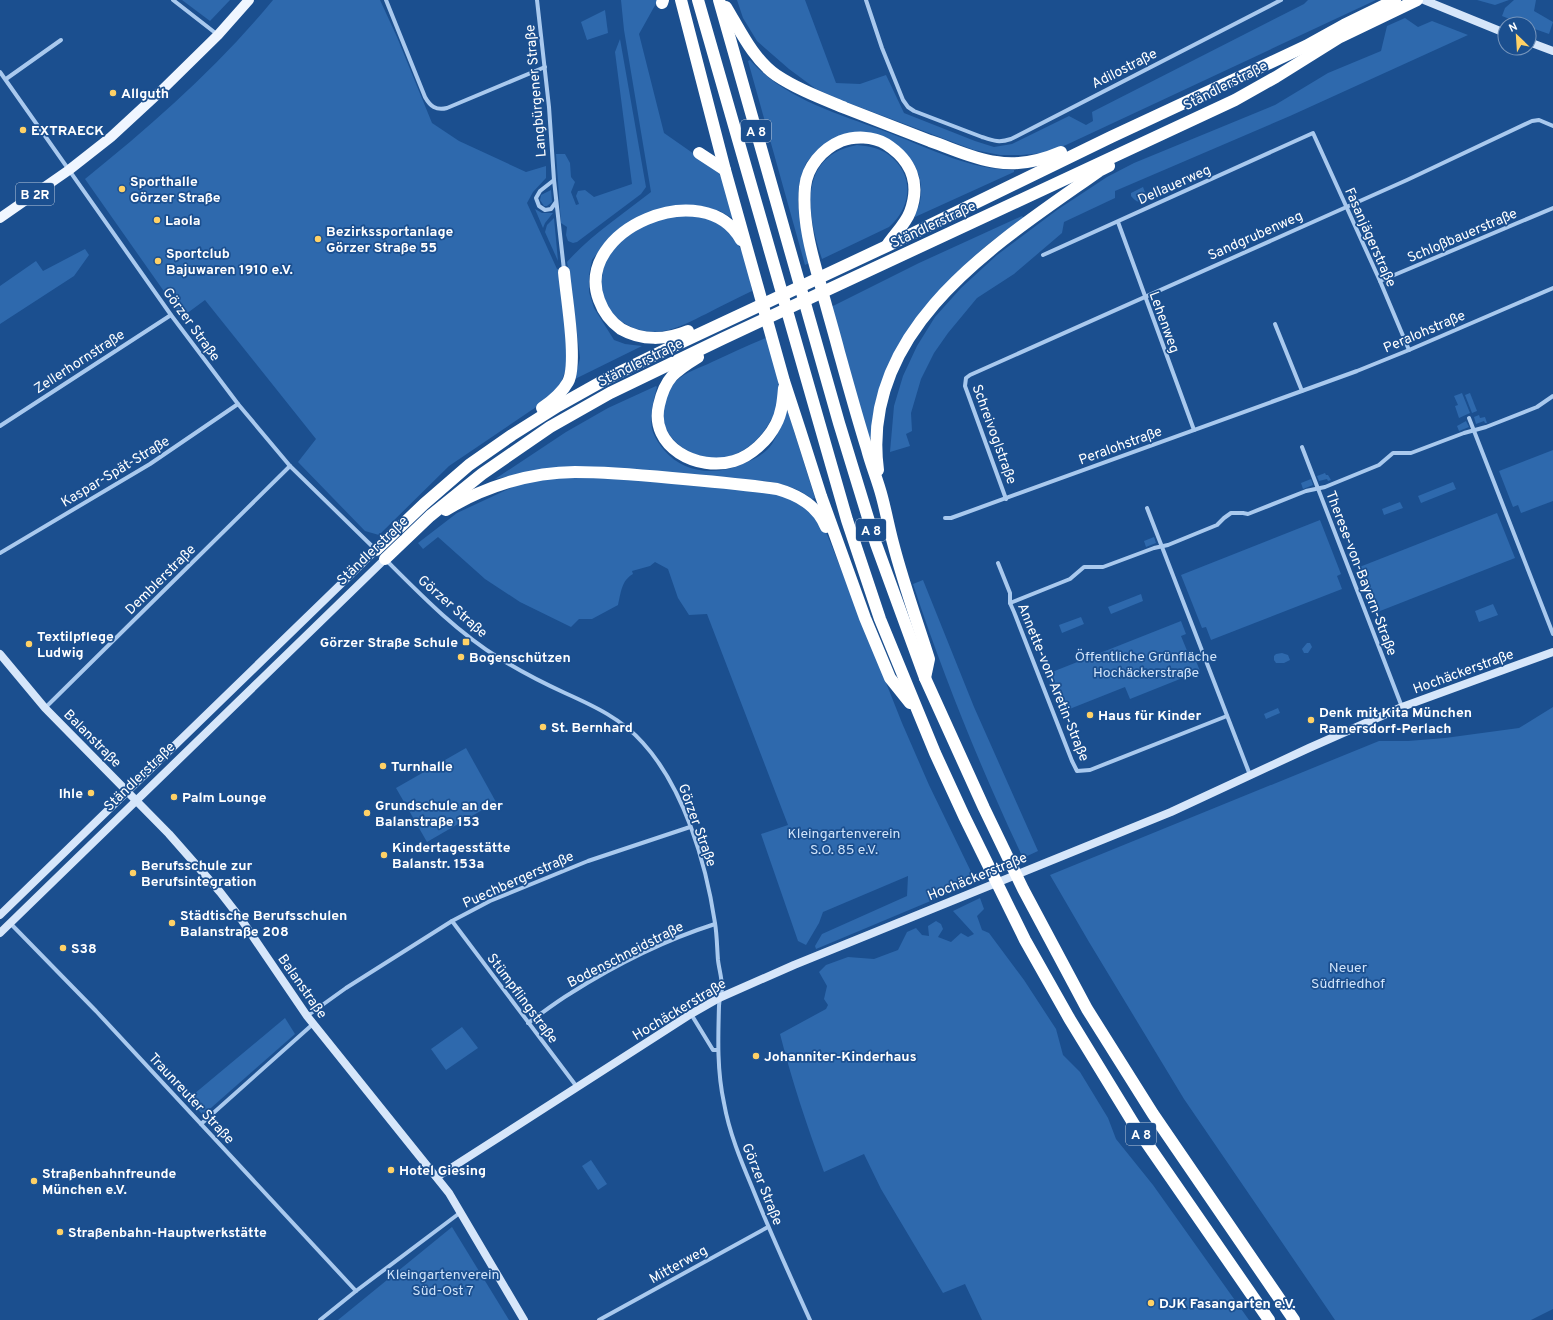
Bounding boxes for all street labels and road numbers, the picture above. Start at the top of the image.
street label: Langbürgener Straße [522,24,551,158]
street label: Adilostraße [1089,46,1160,93]
street label: Ständlerstraße [1181,58,1271,115]
road number: A 8 [741,120,771,142]
street label: Dellauerweg [1135,162,1214,209]
road number: B 2R [16,183,54,205]
street label: Fasanjägerstraße [1340,185,1399,290]
street label: Ständlerstraße [888,198,979,253]
street label: Schloßbauerstraße [1405,206,1520,267]
street label: Sandgrubenweg [1206,208,1306,265]
street label: Görzer Straße [158,285,223,365]
street label: Lehenweg [1145,289,1183,356]
street label: Peralohstraße [1381,307,1468,357]
street label: Zellerhornstraße [31,327,128,398]
street label: Ständlerstraße [595,335,686,391]
street label: Schreivoglstraße [968,382,1020,487]
street label: Peralohstraße [1077,423,1164,469]
street label: Kaspar-Spät-Straße [58,433,173,511]
street label: Therese-von-Bayern-Straße [1321,489,1400,658]
street label: Ständlerstraße [334,513,412,589]
road number: A 8 [856,519,886,541]
street label: Demblerstraße [122,541,200,619]
street label: Görzer Straße [414,572,490,642]
street label: Annette-von-Aretin-Straße [1013,601,1092,764]
street label: Hochäckerstraße [1411,646,1516,699]
street label: Balanstraße [60,707,124,771]
street label: Ständlerstraße [101,739,179,815]
street label: Görzer Straße [674,782,719,869]
street label: Puechbergerstraße [460,848,577,912]
street label: Hochäckerstraße [925,850,1030,905]
street label: Bodenschneidstraße [565,919,687,992]
street label: Balanstraße [273,951,330,1022]
street label: Stümpflingstraße [482,951,561,1047]
street label: Hochäckerstraße [630,976,730,1045]
street label: Traunreuter Straße [144,1050,237,1148]
road number: A 8 [1126,1123,1156,1145]
street label: Görzer Straße [737,1141,786,1228]
street label: Mitterweg [647,1242,711,1288]

